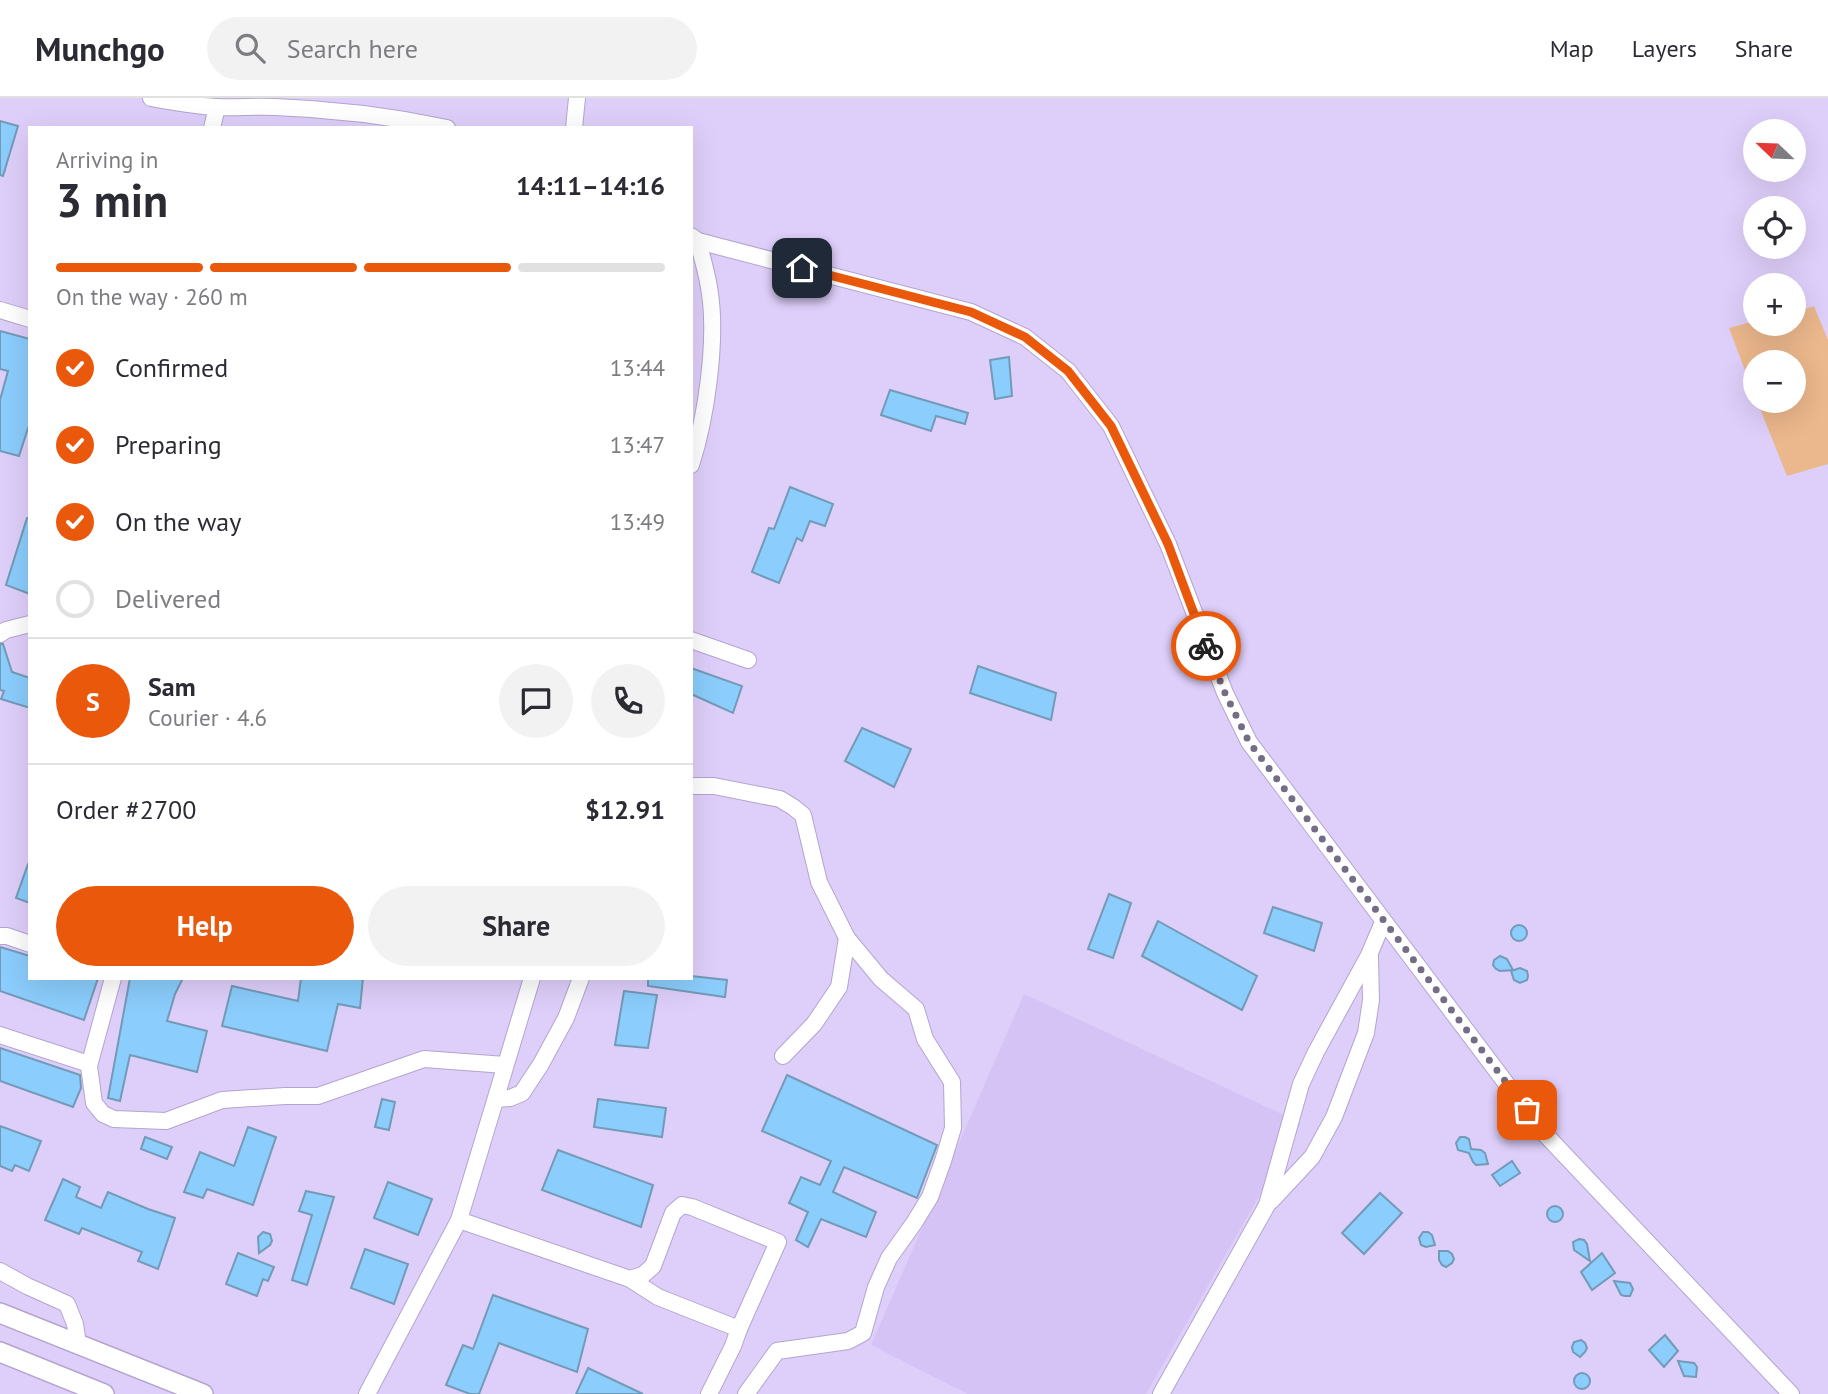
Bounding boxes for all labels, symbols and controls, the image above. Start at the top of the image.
search box [207,17,697,80]
text: Munchgo [35,27,165,70]
icon: search [231,29,269,67]
text: Search here [287,32,418,65]
text: Map [1550,33,1594,64]
text: Layers [1632,33,1697,64]
text: Share [1735,33,1793,64]
north arrow [1743,119,1806,182]
map controls [1743,119,1806,413]
text: Arriving in [56,145,158,174]
text: 14:11–14:16 [516,169,665,202]
text: 3 min [56,170,168,230]
button: locate [1743,196,1806,259]
pin [772,238,832,298]
icon: home [783,249,821,287]
button: + [1743,273,1806,336]
text: On the way · 260 m [56,282,248,311]
icon: check [56,349,94,387]
button: − [1743,350,1806,413]
text: Confirmed [115,351,228,384]
text: 13:44 [610,353,665,382]
icon: check [56,426,94,464]
text: Preparing [115,428,222,461]
text: 13:47 [610,430,665,459]
icon: check [56,503,94,541]
text: On the way [115,505,241,538]
text: 13:49 [610,507,665,536]
text: Delivered [115,582,221,615]
courier [1171,611,1241,681]
icon: bike [1187,627,1225,665]
button: chat [499,664,573,738]
button: phone [591,664,665,738]
text: Sam [148,670,196,703]
text: S [86,685,100,718]
text: Courier · 4.6 [148,703,267,732]
text: Order #2700 [56,793,196,826]
text: $12.91 [585,793,665,826]
button: Help [56,886,354,966]
button: Share [368,886,665,966]
pin [1497,1080,1557,1140]
icon: bag [1508,1091,1546,1129]

